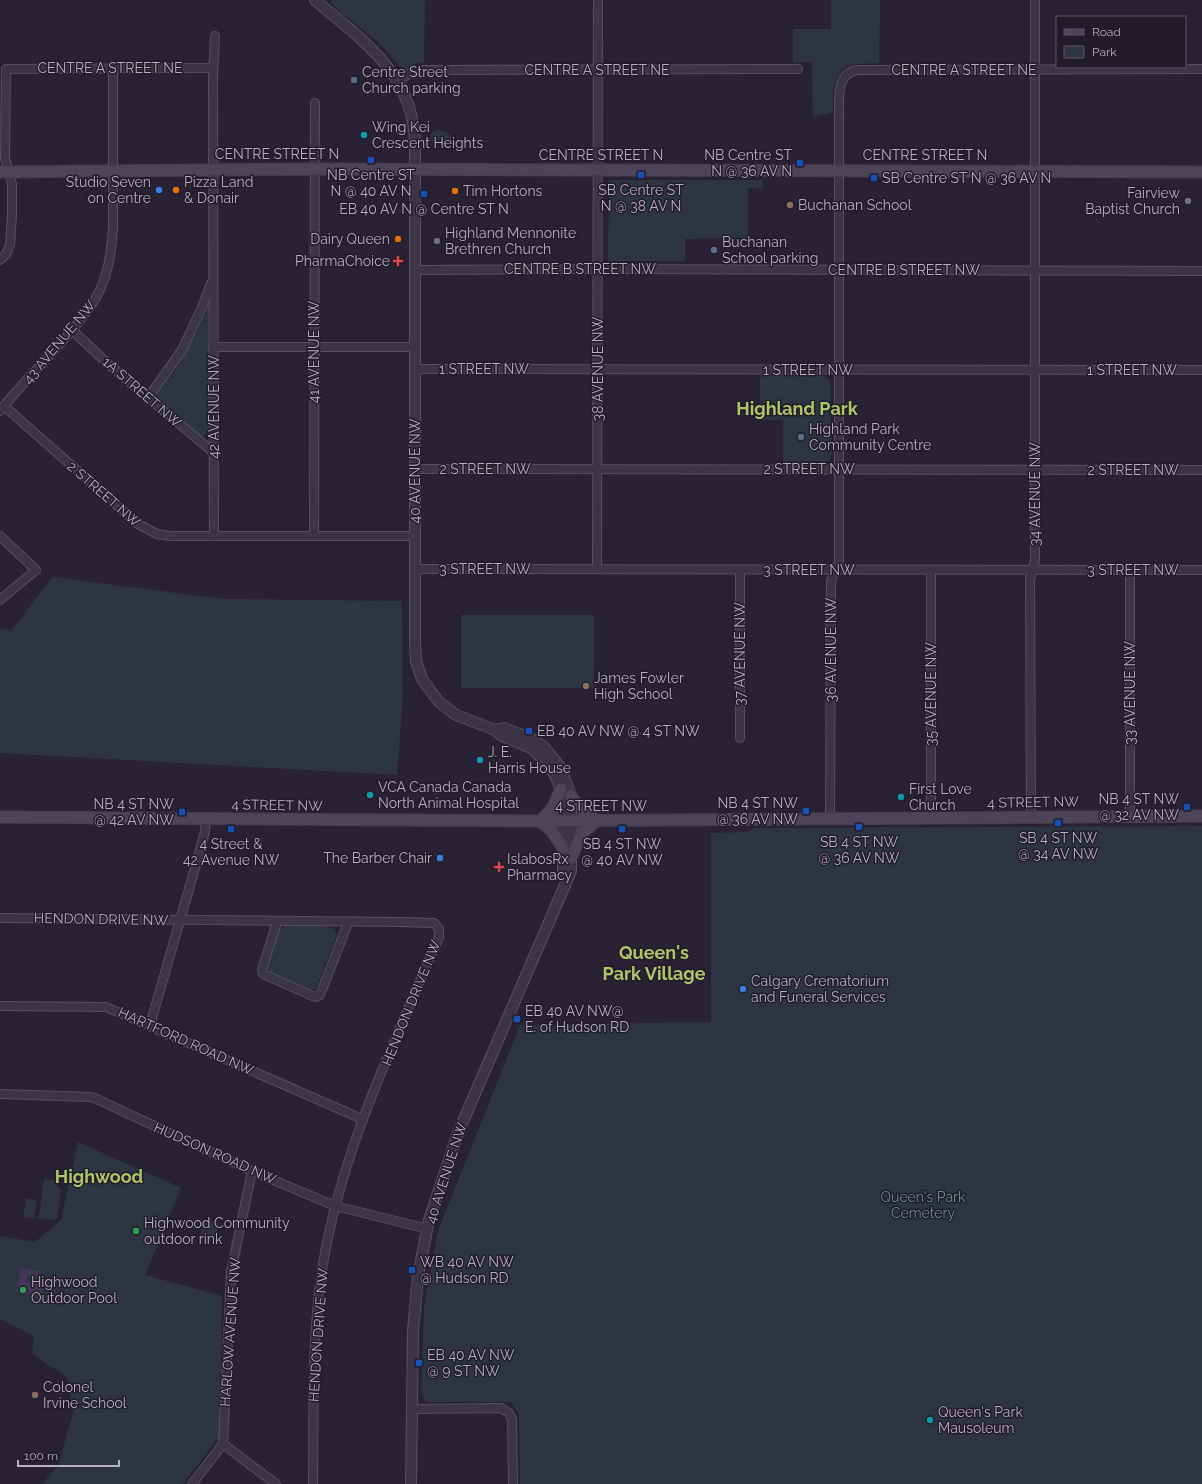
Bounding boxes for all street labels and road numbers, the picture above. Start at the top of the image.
street label: CENTRE A STREET NE [37,60,183,76]
street label: CENTRE A STREET NE [524,62,670,78]
street label: CENTRE A STREET NE [891,62,1037,78]
street label: CENTRE STREET N [215,146,339,162]
street label: CENTRE STREET N [539,147,663,163]
street label: CENTRE STREET N [863,147,987,163]
street label: CENTRE B STREET NW [504,261,656,277]
street label: CENTRE B STREET NW [828,262,980,278]
street label: 43 AVENUE NW [19,297,99,387]
street label: 41 AVENUE NW [306,300,322,403]
street label: 38 AVENUE NW [590,316,606,421]
street label: 1A STREET NW [99,353,185,431]
street label: 42 AVENUE NW [206,355,222,459]
street label: 1 STREET NW [439,361,529,377]
street label: 1 STREET NW [763,362,853,378]
street label: 1 STREET NW [1087,362,1177,378]
street label: 40 AVENUE NW [407,418,423,523]
street label: 34 AVENUE NW [1027,442,1043,546]
street label: 2 STREET NW [64,458,144,530]
street label: 2 STREET NW [439,461,531,477]
street label: 2 STREET NW [763,461,855,477]
street label: 2 STREET NW [1087,462,1179,478]
street label: 3 STREET NW [439,561,531,577]
street label: 3 STREET NW [763,562,855,578]
street label: 3 STREET NW [1087,562,1179,578]
street label: 36 AVENUE NW [823,597,839,702]
street label: 37 AVENUE NW [732,602,748,706]
street label: 33 AVENUE NW [1122,641,1138,745]
street label: 35 AVENUE NW [923,642,939,746]
street label: 4 STREET NW [987,793,1079,811]
street label: 4 STREET NW [231,796,323,814]
street label: 4 STREET NW [555,798,647,814]
street label: HENDON DRIVE NW [34,910,169,928]
street label: HENDON DRIVE NW [378,937,444,1068]
street label: HARTFORD ROAD NW [116,1004,256,1078]
street label: HUDSON ROAD NW [151,1119,279,1187]
street label: 40 AVENUE NW [422,1120,470,1225]
street label: HARLOW AVENUE NW [217,1256,243,1407]
street label: HENDON DRIVE NW [305,1267,331,1403]

